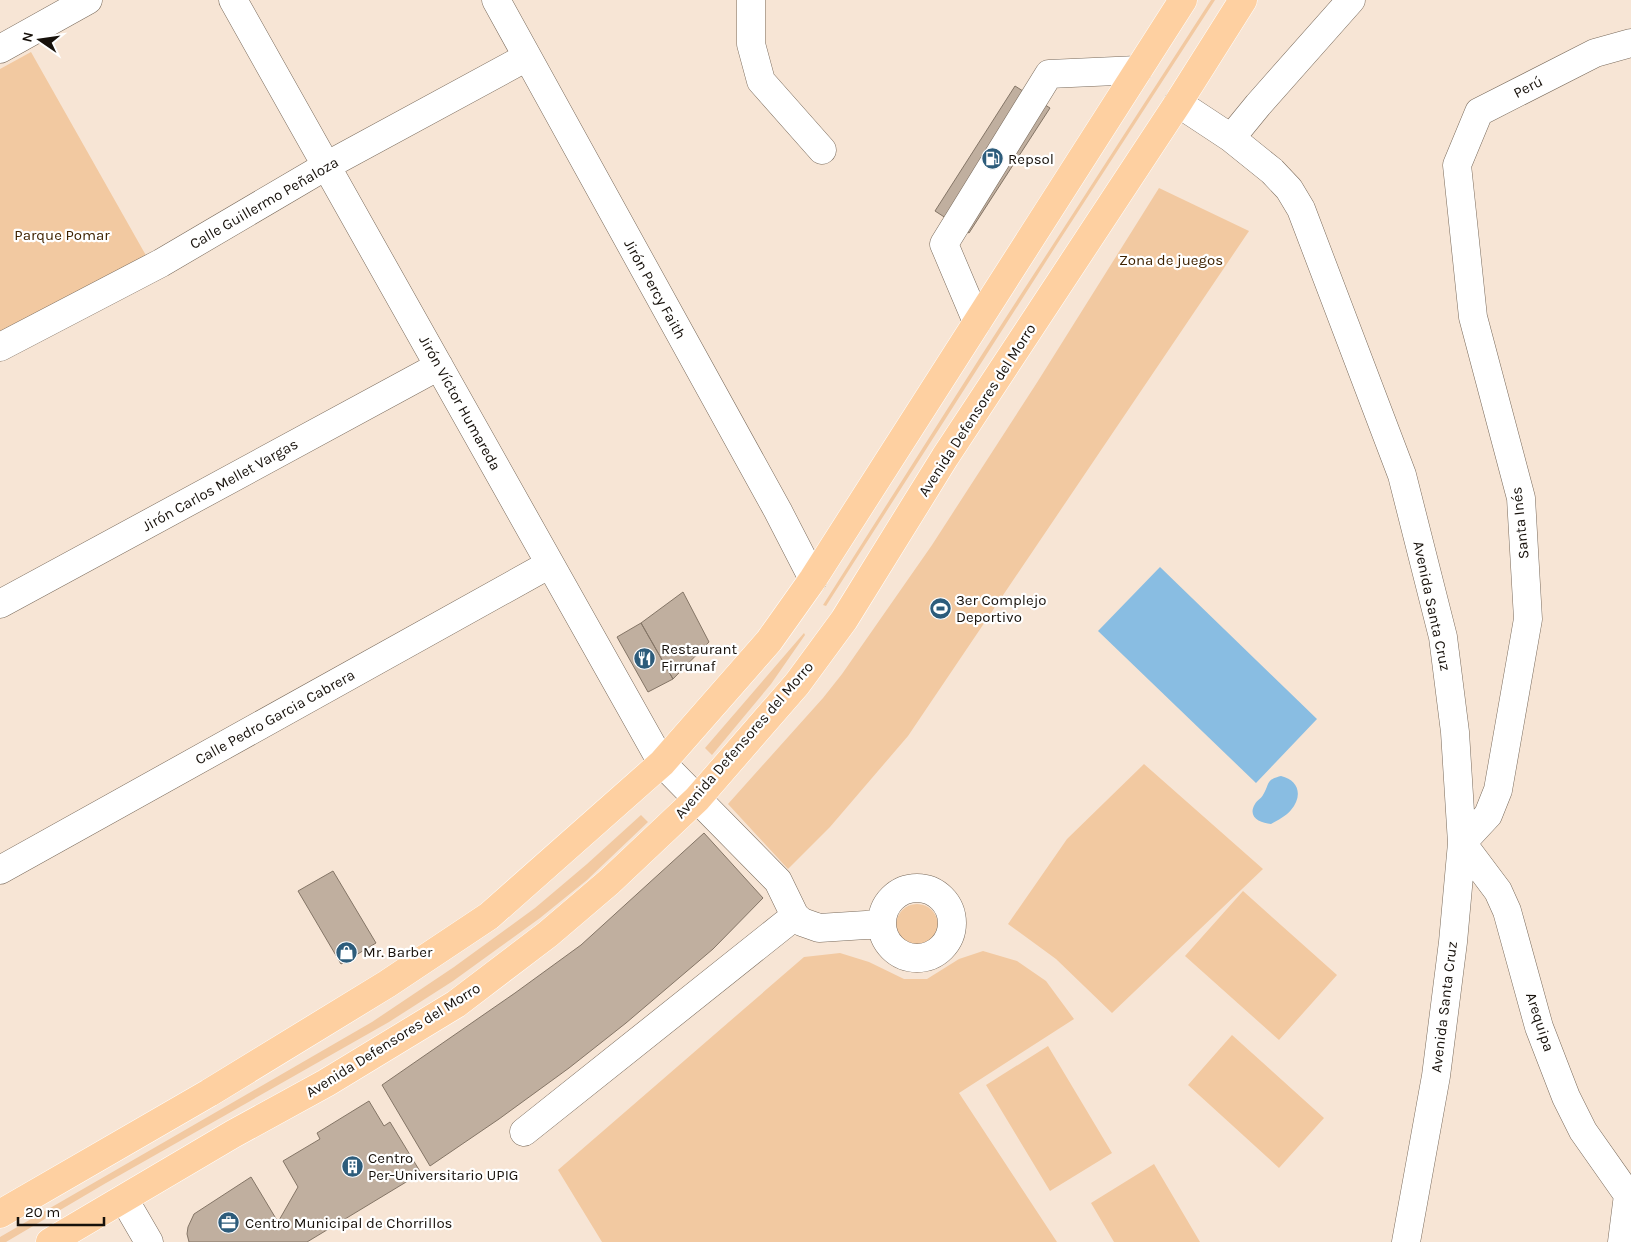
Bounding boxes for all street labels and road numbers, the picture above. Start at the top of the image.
street label: Perú [1510,72,1546,102]
street label: Calle Guillermo Peñaloza [186,153,342,253]
street label: Jirón Percy Faith [620,236,690,342]
street label: Avenida Defensores del Morro [914,320,1040,500]
street label: Jirón Víctor Humareda [415,332,505,474]
street label: Jirón Carlos Mellet Vargas [139,435,301,535]
street label: Santa Inés [1507,486,1533,560]
street label: Avenida Santa Cruz [1409,539,1455,673]
street label: Avenida Defensores del Morro [671,658,817,822]
street label: Calle Pedro Garcia Cabrera [192,666,358,768]
street label: Avenida Santa Cruz [1427,940,1461,1074]
street label: Avenida Defensores del Morro [302,979,484,1101]
street label: Arequipa [1522,990,1558,1054]

